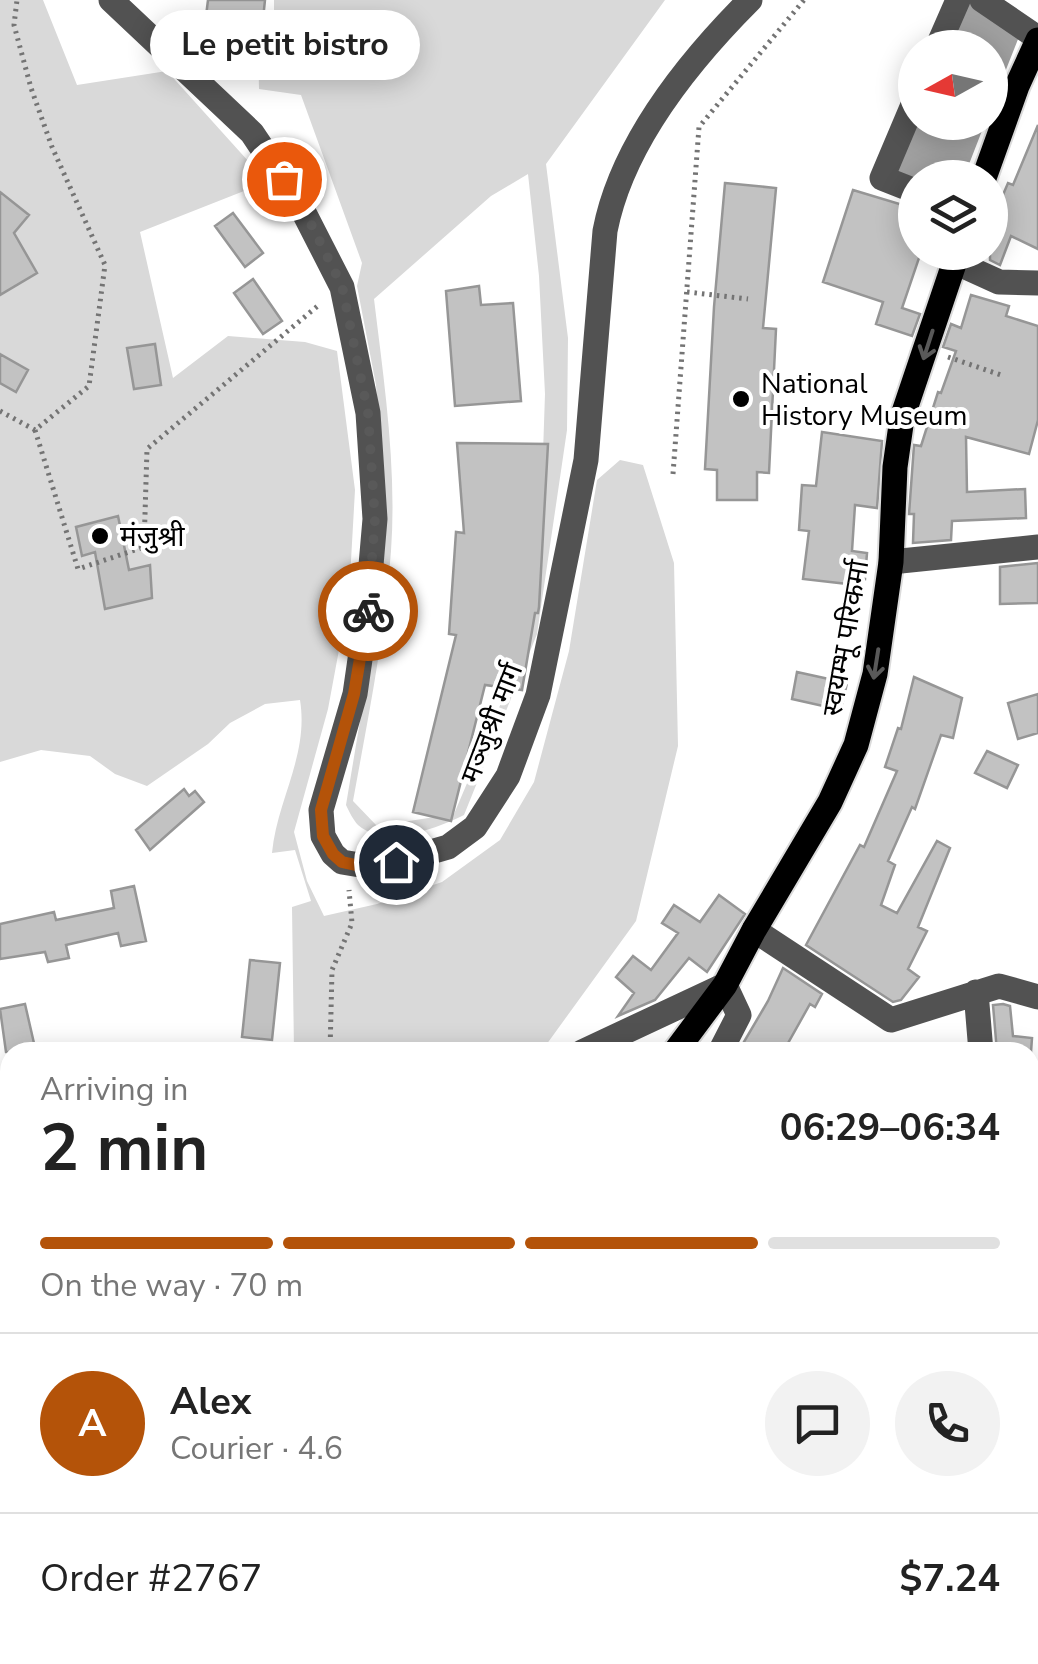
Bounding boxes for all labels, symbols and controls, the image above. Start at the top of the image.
callout: Le petit bistro [149,9,419,79]
text: Le petit bistro [181,23,389,66]
north arrow [898,30,1008,140]
map controls [898,30,1008,270]
pin [242,137,327,222]
icon: bag [257,152,312,207]
button: layers [898,160,1008,270]
one-way arrow [917,329,935,361]
place label: National History Museum [761,365,968,435]
marker: National History Museum [730,388,752,410]
place label: मंजुश्री [120,518,185,556]
marker: मंजुश्री [89,525,111,547]
street label: स्वयम्भू परिकर्मा [814,556,879,719]
courier [318,561,418,661]
icon: bike [341,584,396,639]
one-way arrow [866,647,885,680]
street label: मञ्जुश्री मार्ग [452,657,533,789]
pin [354,820,439,905]
icon: home [369,835,424,890]
text: Arriving in [40,1068,188,1111]
text: 06:29–06:34 [780,1102,1000,1153]
text: 2 min [40,1104,208,1193]
text: On the way · 70 m [40,1264,303,1307]
button: chat [765,1371,870,1476]
button: phone [895,1371,1000,1476]
text: Alex [170,1376,251,1427]
text: A [78,1398,107,1449]
text: Courier · 4.6 [170,1427,343,1470]
text: Order #2767 [40,1553,262,1604]
text: $7.24 [899,1553,1000,1604]

